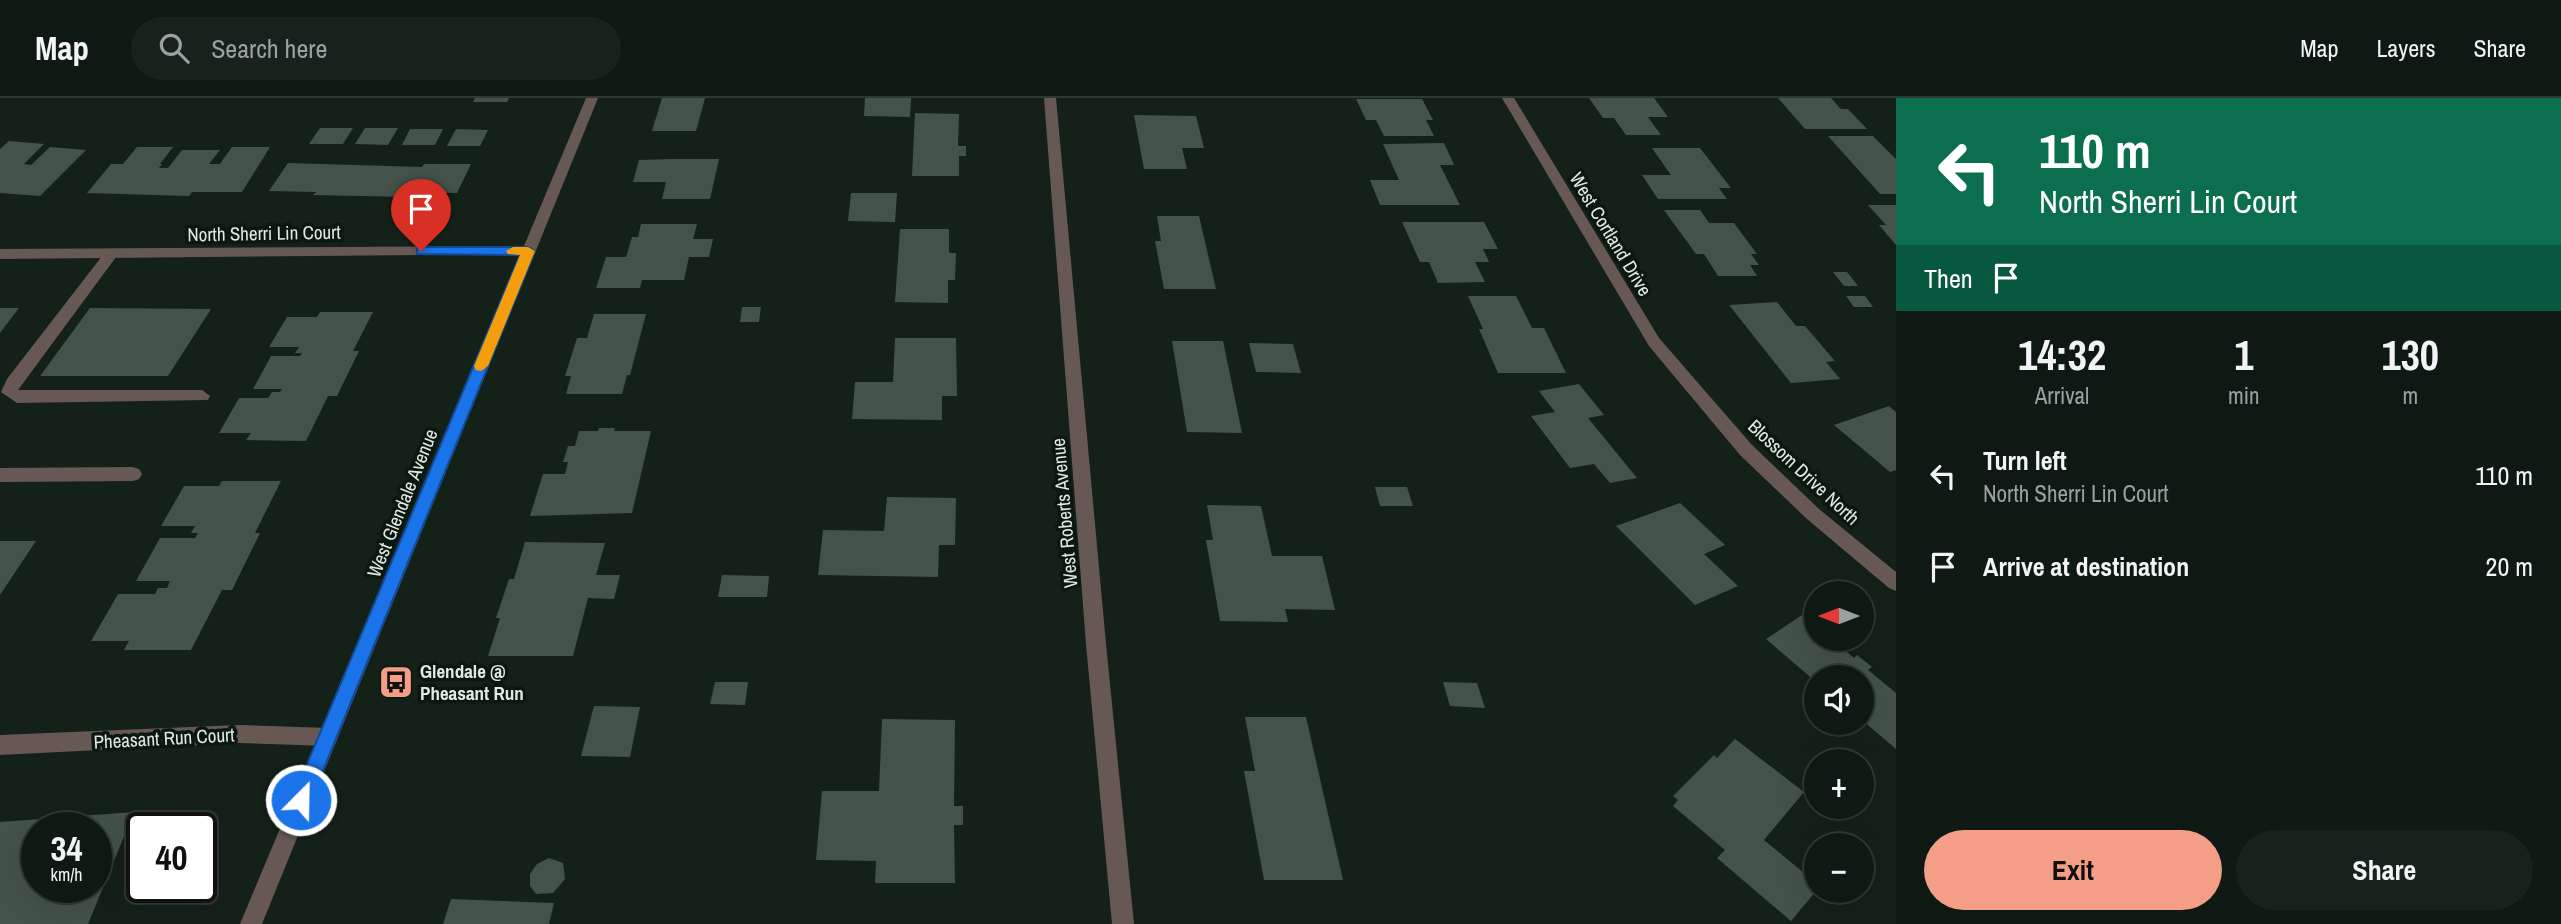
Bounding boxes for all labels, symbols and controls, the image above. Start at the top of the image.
search box [131,17,621,80]
text: Map [35,26,89,70]
icon: search [155,29,193,67]
text: Search here [211,31,327,66]
text: Map [2300,32,2338,64]
text: Layers [2376,32,2435,64]
text: Share [2473,32,2526,64]
text: 110 m [2039,117,2151,183]
icon: left [1924,126,2015,217]
street label: West Cortland Drive [1564,167,1658,301]
pin [391,179,451,251]
text: North Sherri Lin Court [2039,180,2297,223]
icon: arrive [402,190,440,228]
street label: North Sherri Lin Court [187,219,342,247]
icon: arrive [1987,259,2025,297]
text: Then [1924,261,1973,296]
text: 14:32 [2018,327,2106,383]
text: 1 [2234,327,2253,383]
text: 130 [2382,327,2439,383]
text: Arrival [2035,380,2089,411]
text: min [2228,380,2260,411]
text: m [2402,380,2418,411]
street label: Blossom Drive North [1743,413,1865,531]
street label: West Glendale Avenue [360,425,444,581]
street label: West Roberts Avenue [1045,437,1083,589]
text: Turn left [1983,443,2067,478]
icon: left [1924,457,1962,495]
text: 110 m [2475,458,2533,493]
text: North Sherri Lin Court [1983,478,2169,509]
icon: arrive [1924,548,1962,586]
text: Arrive at destination [1983,549,2189,584]
text: 20 m [2486,549,2533,584]
north arrow [1804,581,1874,651]
map controls [1804,581,1874,903]
place label: Glendale @ Pheasant Run [420,658,524,706]
bus stop icon: Glendale @ Pheasant Run [377,663,415,701]
button: sound [1804,665,1874,735]
street label: Pheasant Run Court [93,721,236,755]
button: + [1804,749,1874,819]
position arrow [264,763,338,837]
speed limit sign: 40 [126,812,217,903]
text: 34 [51,825,82,872]
button: Exit [1924,830,2222,910]
button: Share [2236,830,2533,910]
button: − [1804,833,1874,903]
text: km/h [51,862,83,887]

